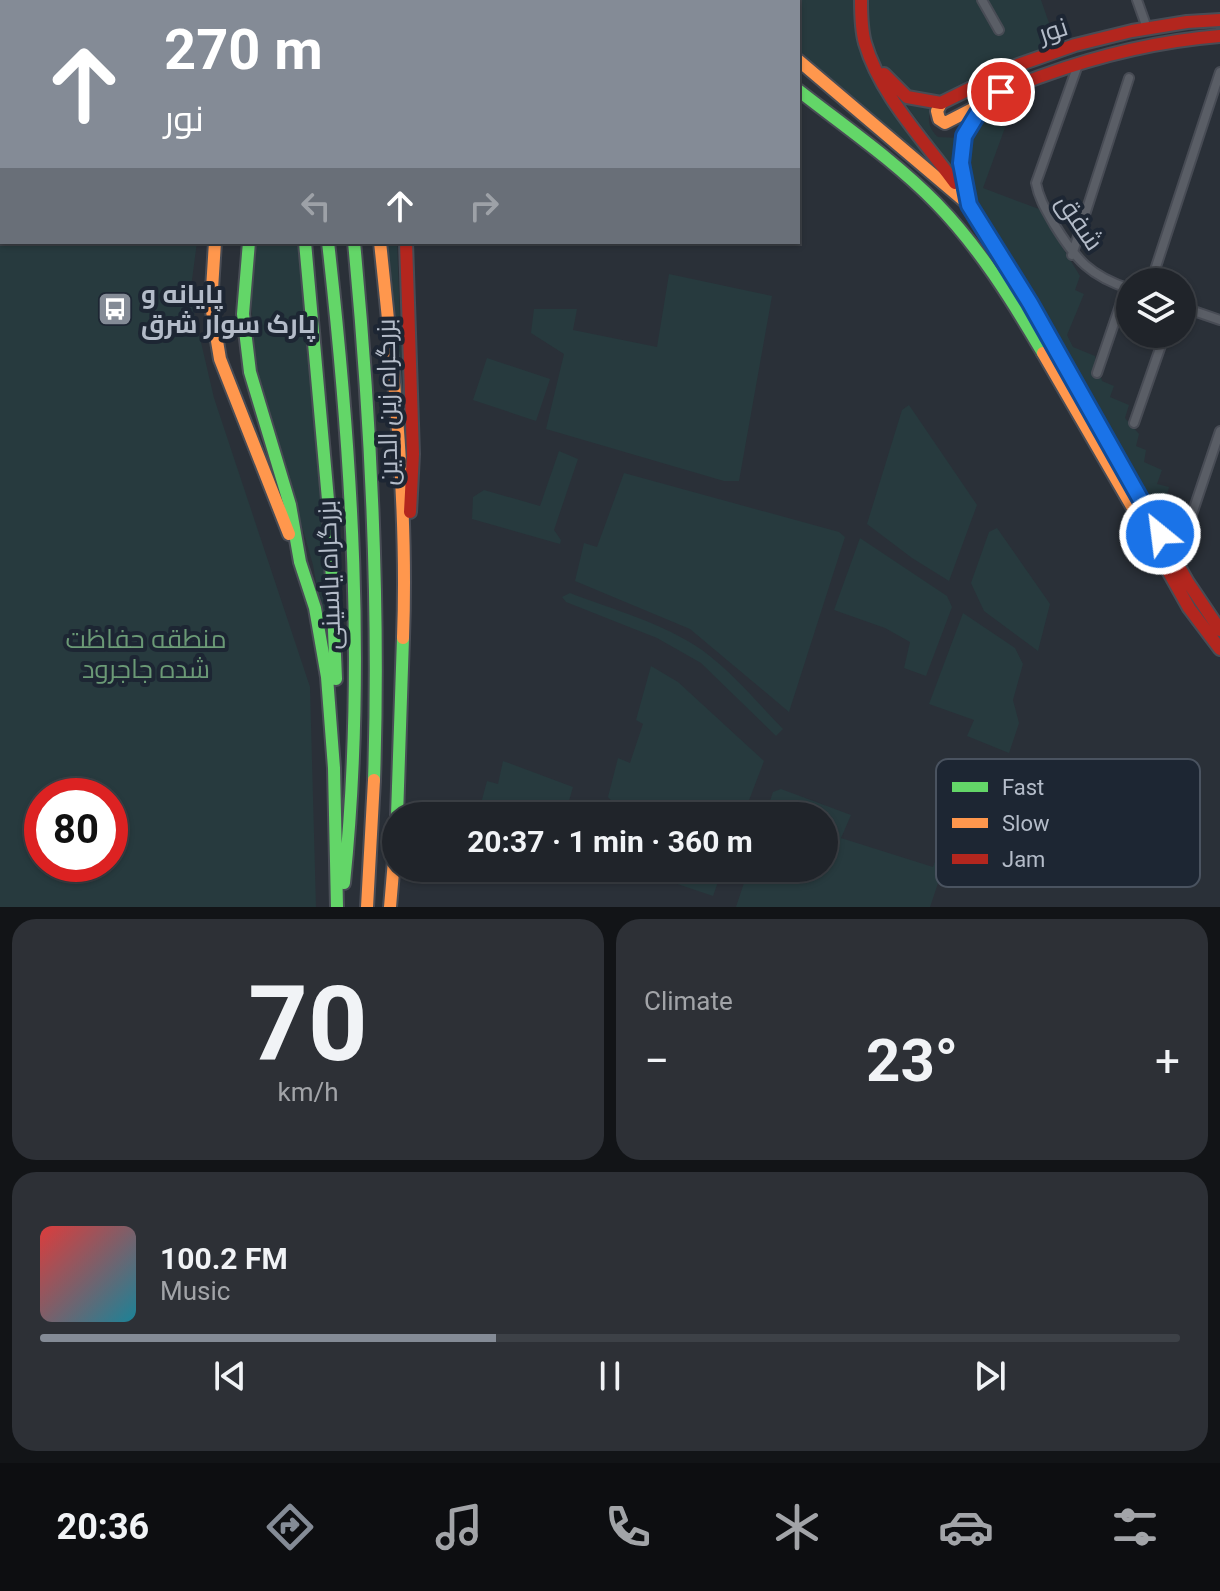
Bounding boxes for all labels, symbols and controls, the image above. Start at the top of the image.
street label: نور [1033,11,1071,49]
text: 270 m [164,17,323,83]
icon: ahead [32,32,136,136]
pin [967,58,1035,126]
icon: arrive [979,70,1023,114]
text: نور [164,98,204,140]
icon: left [294,184,338,228]
icon: ahead [378,184,422,228]
icon: right [462,184,506,228]
street label: شفق [1050,188,1110,256]
map controls [1116,268,1196,348]
button: layers [1116,268,1196,348]
place label: پایانه و پارک‌ سوار شرق [141,279,316,342]
bus stop icon: پایانه و پارک‌ سوار شرق [96,290,134,328]
street label: بزرگراه زین الدین [371,318,404,486]
position arrow [1118,492,1202,576]
street label: بزرگراه یاسینی [311,500,348,650]
park label: منطقه حفاظت شده جاجرود [65,624,227,684]
legend [936,759,1200,887]
text: Fast [1002,775,1044,800]
speed limit sign: 80 [24,778,128,882]
text: Slow [1002,811,1050,836]
text: 20:37 · 1 min · 360 m [467,824,753,859]
text: Jam [1002,847,1045,872]
text: 70 [248,964,368,1085]
text: Climate [644,986,733,1016]
text: 23° [866,1025,958,1096]
text: − [644,1035,669,1087]
text: + [1155,1035,1180,1087]
text: km/h [277,1077,339,1107]
text: 100.2 FM [160,1241,288,1276]
text: Music [160,1276,230,1306]
icon: previous [208,1354,252,1398]
icon: pause [588,1354,632,1398]
icon: next [968,1354,1012,1398]
icon: directions [262,1499,318,1555]
icon: music [431,1499,487,1555]
icon: phone [600,1499,656,1555]
icon: climate [769,1499,825,1555]
icon: car [938,1499,994,1555]
icon: filters [1107,1499,1163,1555]
text: 20:36 [57,1506,149,1548]

